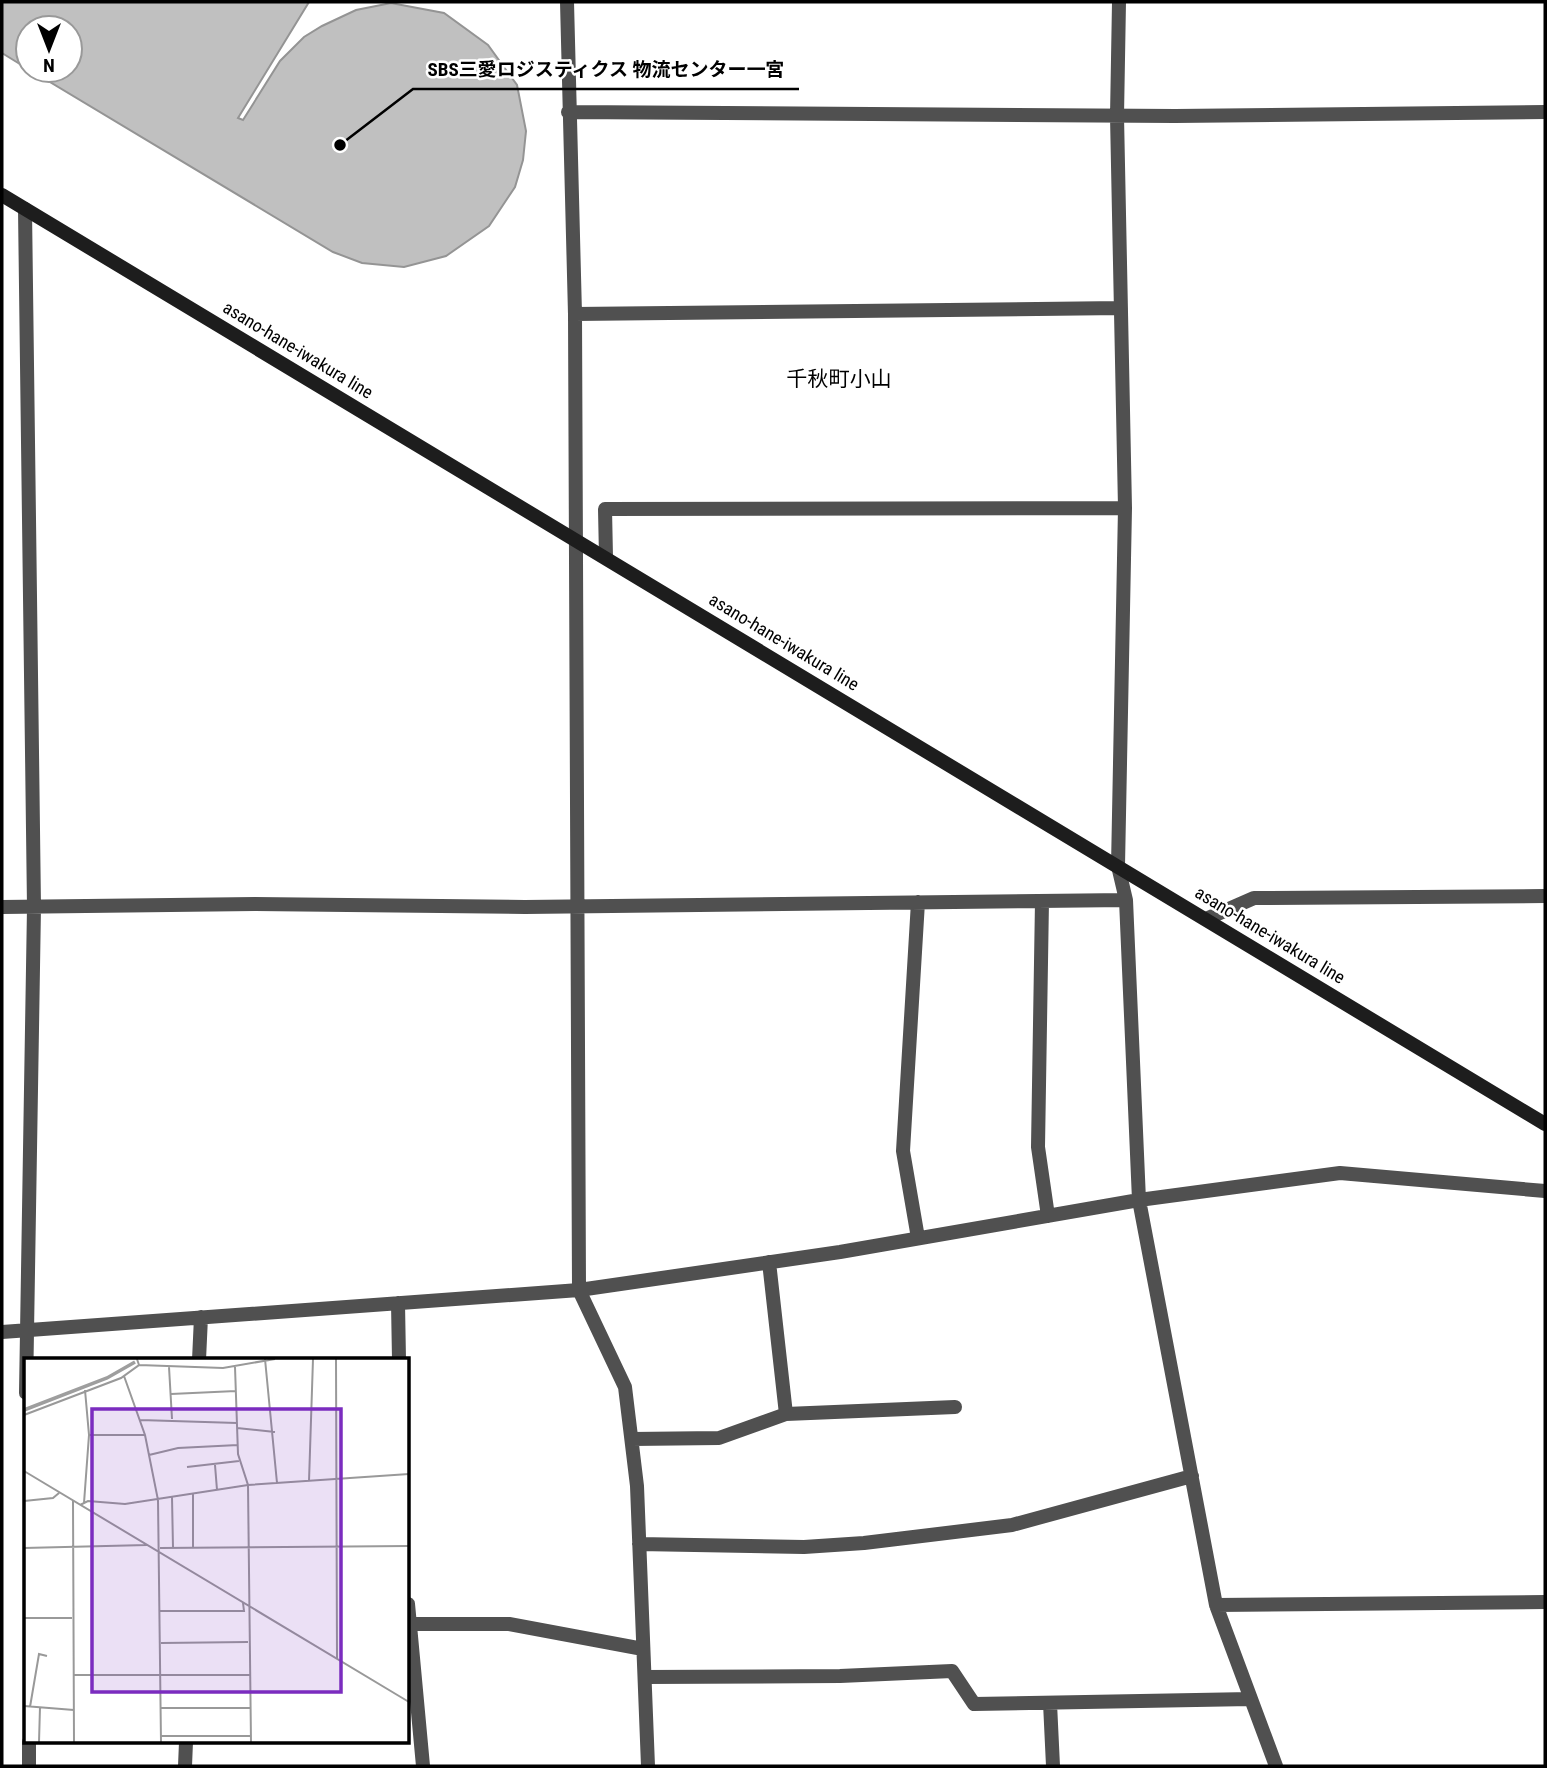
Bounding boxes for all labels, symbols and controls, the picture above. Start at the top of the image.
north arrow [14,14,84,84]
callout: SBS三愛ロジスティクス 物流センター一宮 [413,49,799,89]
text: N [43,54,55,77]
text: SBS三愛ロジスティクス 物流センター一宮 [428,58,784,81]
street label: asano-hane-iwakura line [219,296,377,403]
district label: 千秋町小山 [787,367,892,391]
street label: asano-hane-iwakura line [705,588,863,695]
street label: asano-hane-iwakura line [1191,881,1349,988]
inset map [24,1358,410,1744]

